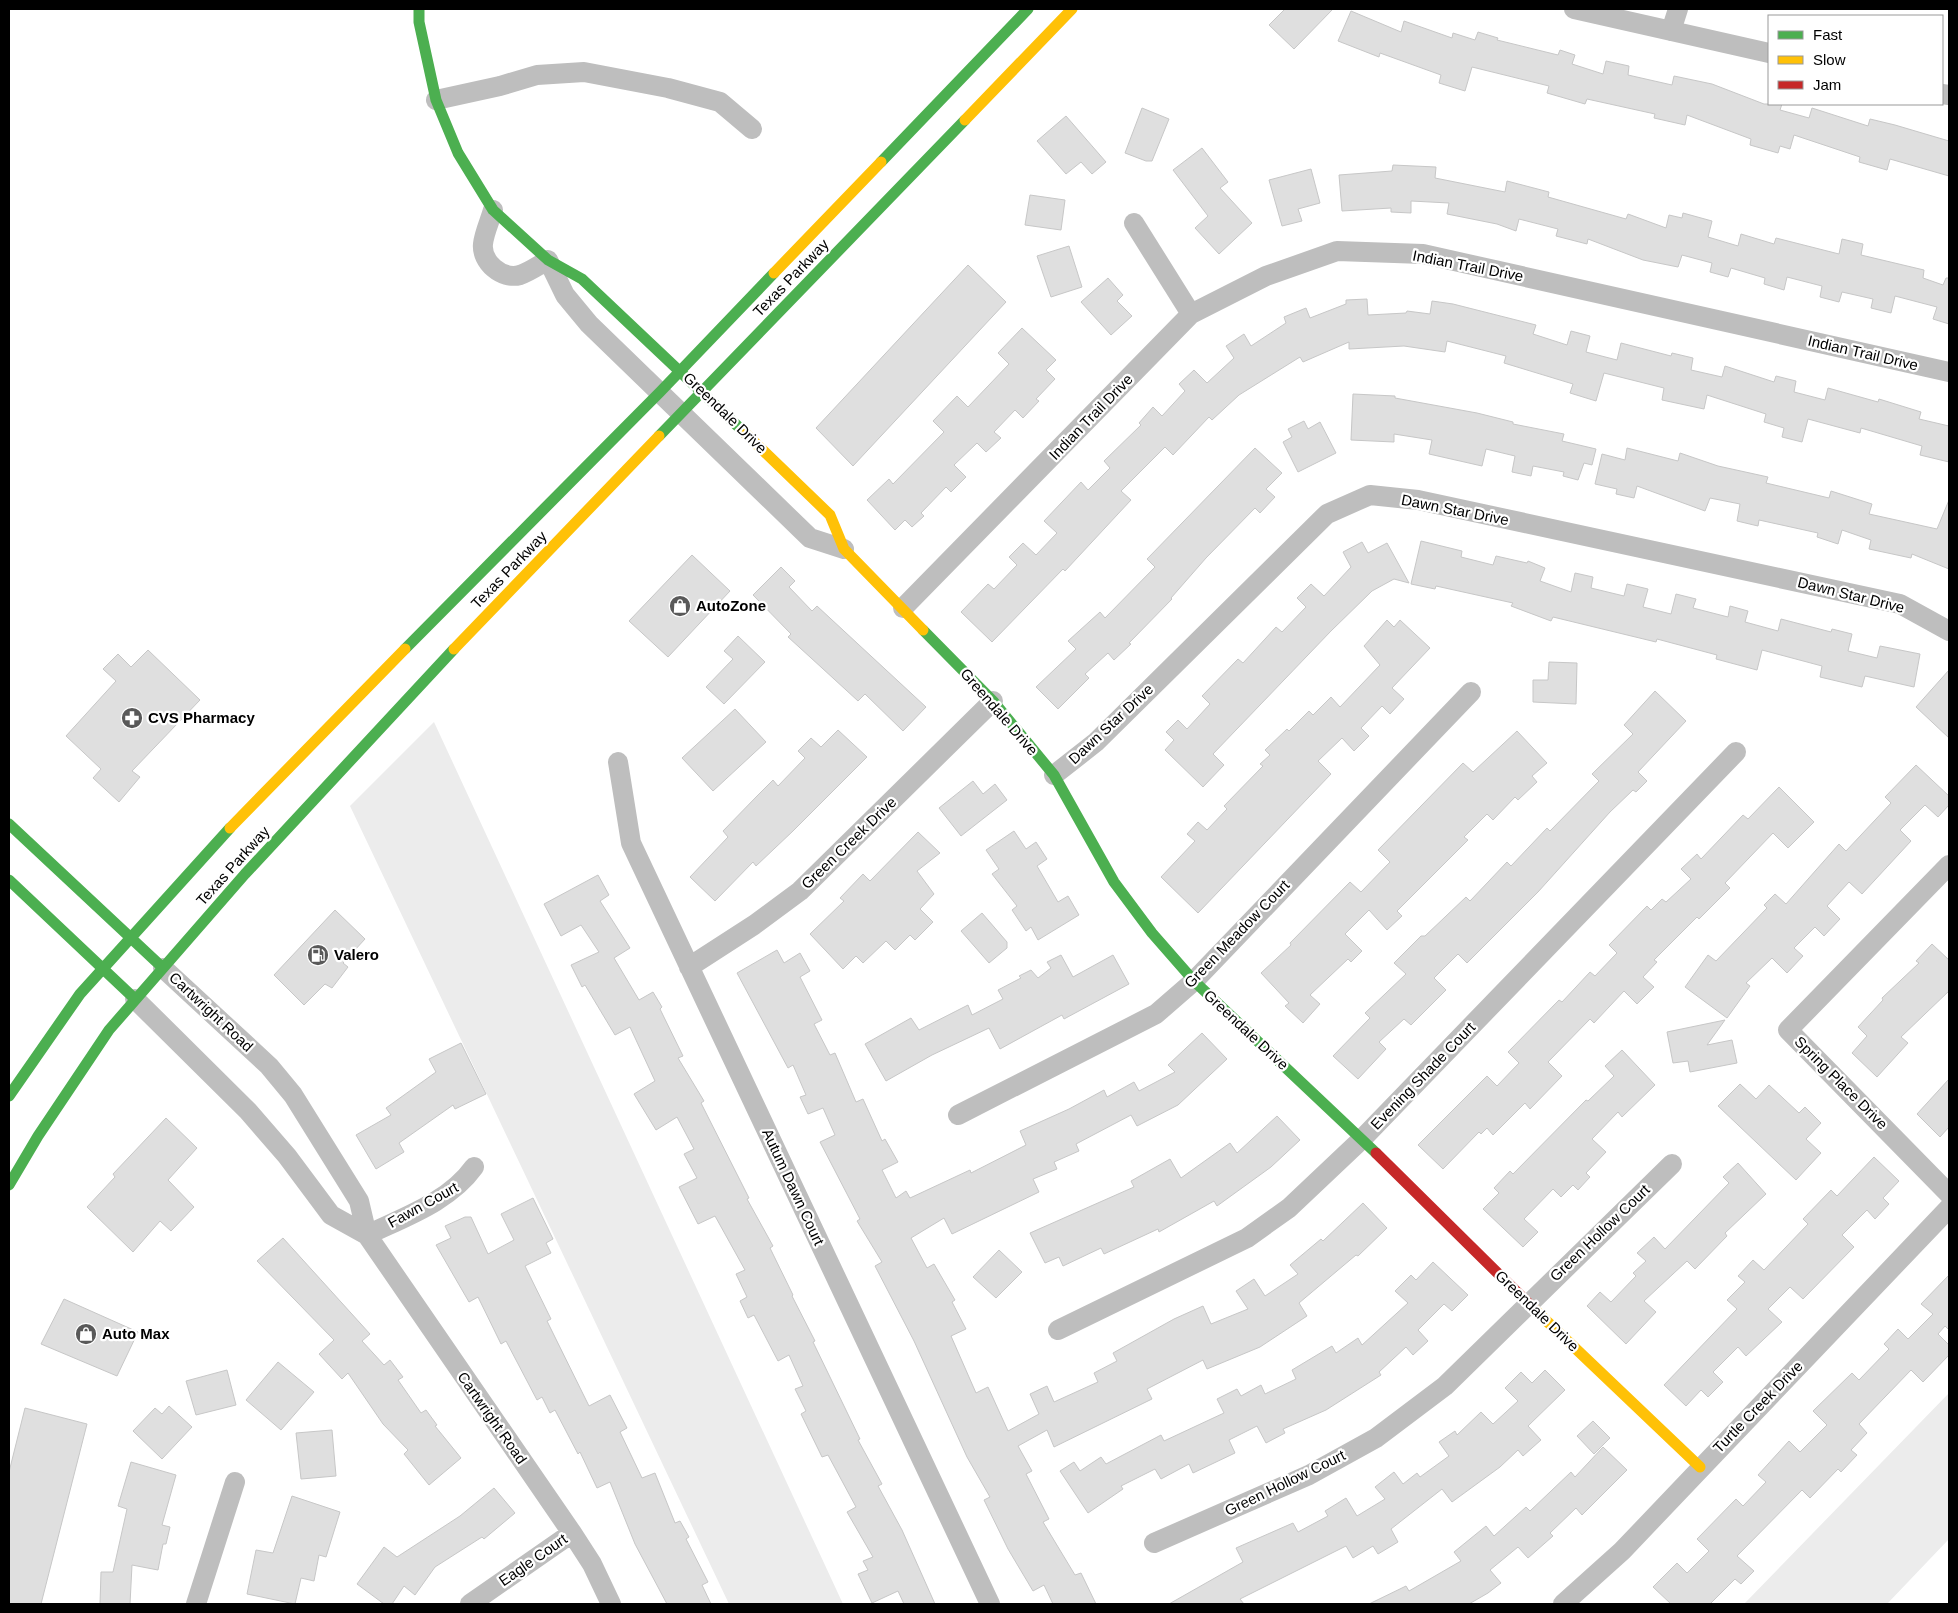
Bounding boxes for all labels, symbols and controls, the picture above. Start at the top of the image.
legend [1768,15,1943,105]
text: Fast [1813,26,1843,43]
text: Slow [1813,51,1846,68]
text: Jam [1813,76,1841,93]
street label: Texas Parkway [749,235,832,320]
street label: Indian Trail Drive [1411,246,1525,285]
street label: Indian Trail Drive [1806,332,1920,373]
street label: Greendale Drive [680,369,771,457]
street label: Indian Trail Drive [1045,370,1136,463]
street label: Dawn Star Drive [1400,491,1510,528]
street label: Texas Parkway [467,527,550,612]
street label: Dawn Star Drive [1796,573,1906,616]
shop icon: AutoZone [668,594,692,618]
place label: AutoZone [696,597,766,614]
street label: Greendale Drive [957,665,1042,758]
street label: Dawn Star Drive [1065,680,1156,767]
pharmacy icon: CVS Pharmacy [120,706,144,730]
place label: CVS Pharmacy [148,709,255,726]
street label: Green Creek Drive [798,793,900,892]
street label: Texas Parkway [193,822,273,909]
street label: Green Meadow Court [1181,876,1293,991]
fuel station icon: Valero [306,943,330,967]
place label: Valero [334,946,379,963]
street label: Cartwright Road [166,968,257,1055]
street label: Greendale Drive [1201,986,1292,1073]
street label: Evening Shade Court [1367,1018,1479,1133]
street label: Spring Place Drive [1791,1033,1891,1133]
street label: Autum Dawn Court [759,1126,828,1249]
street label: Fawn Court [385,1178,462,1231]
street label: Green Hollow Court [1546,1180,1654,1285]
street label: Greendale Drive [1492,1267,1583,1355]
shop icon: Auto Max [74,1322,98,1346]
place label: Auto Max [102,1325,170,1342]
street label: Turtle Creek Drive [1709,1357,1806,1456]
street label: Cartwright Road [454,1368,530,1467]
street label: Green Hollow Court [1222,1446,1348,1519]
street label: Eagle Court [495,1529,571,1589]

